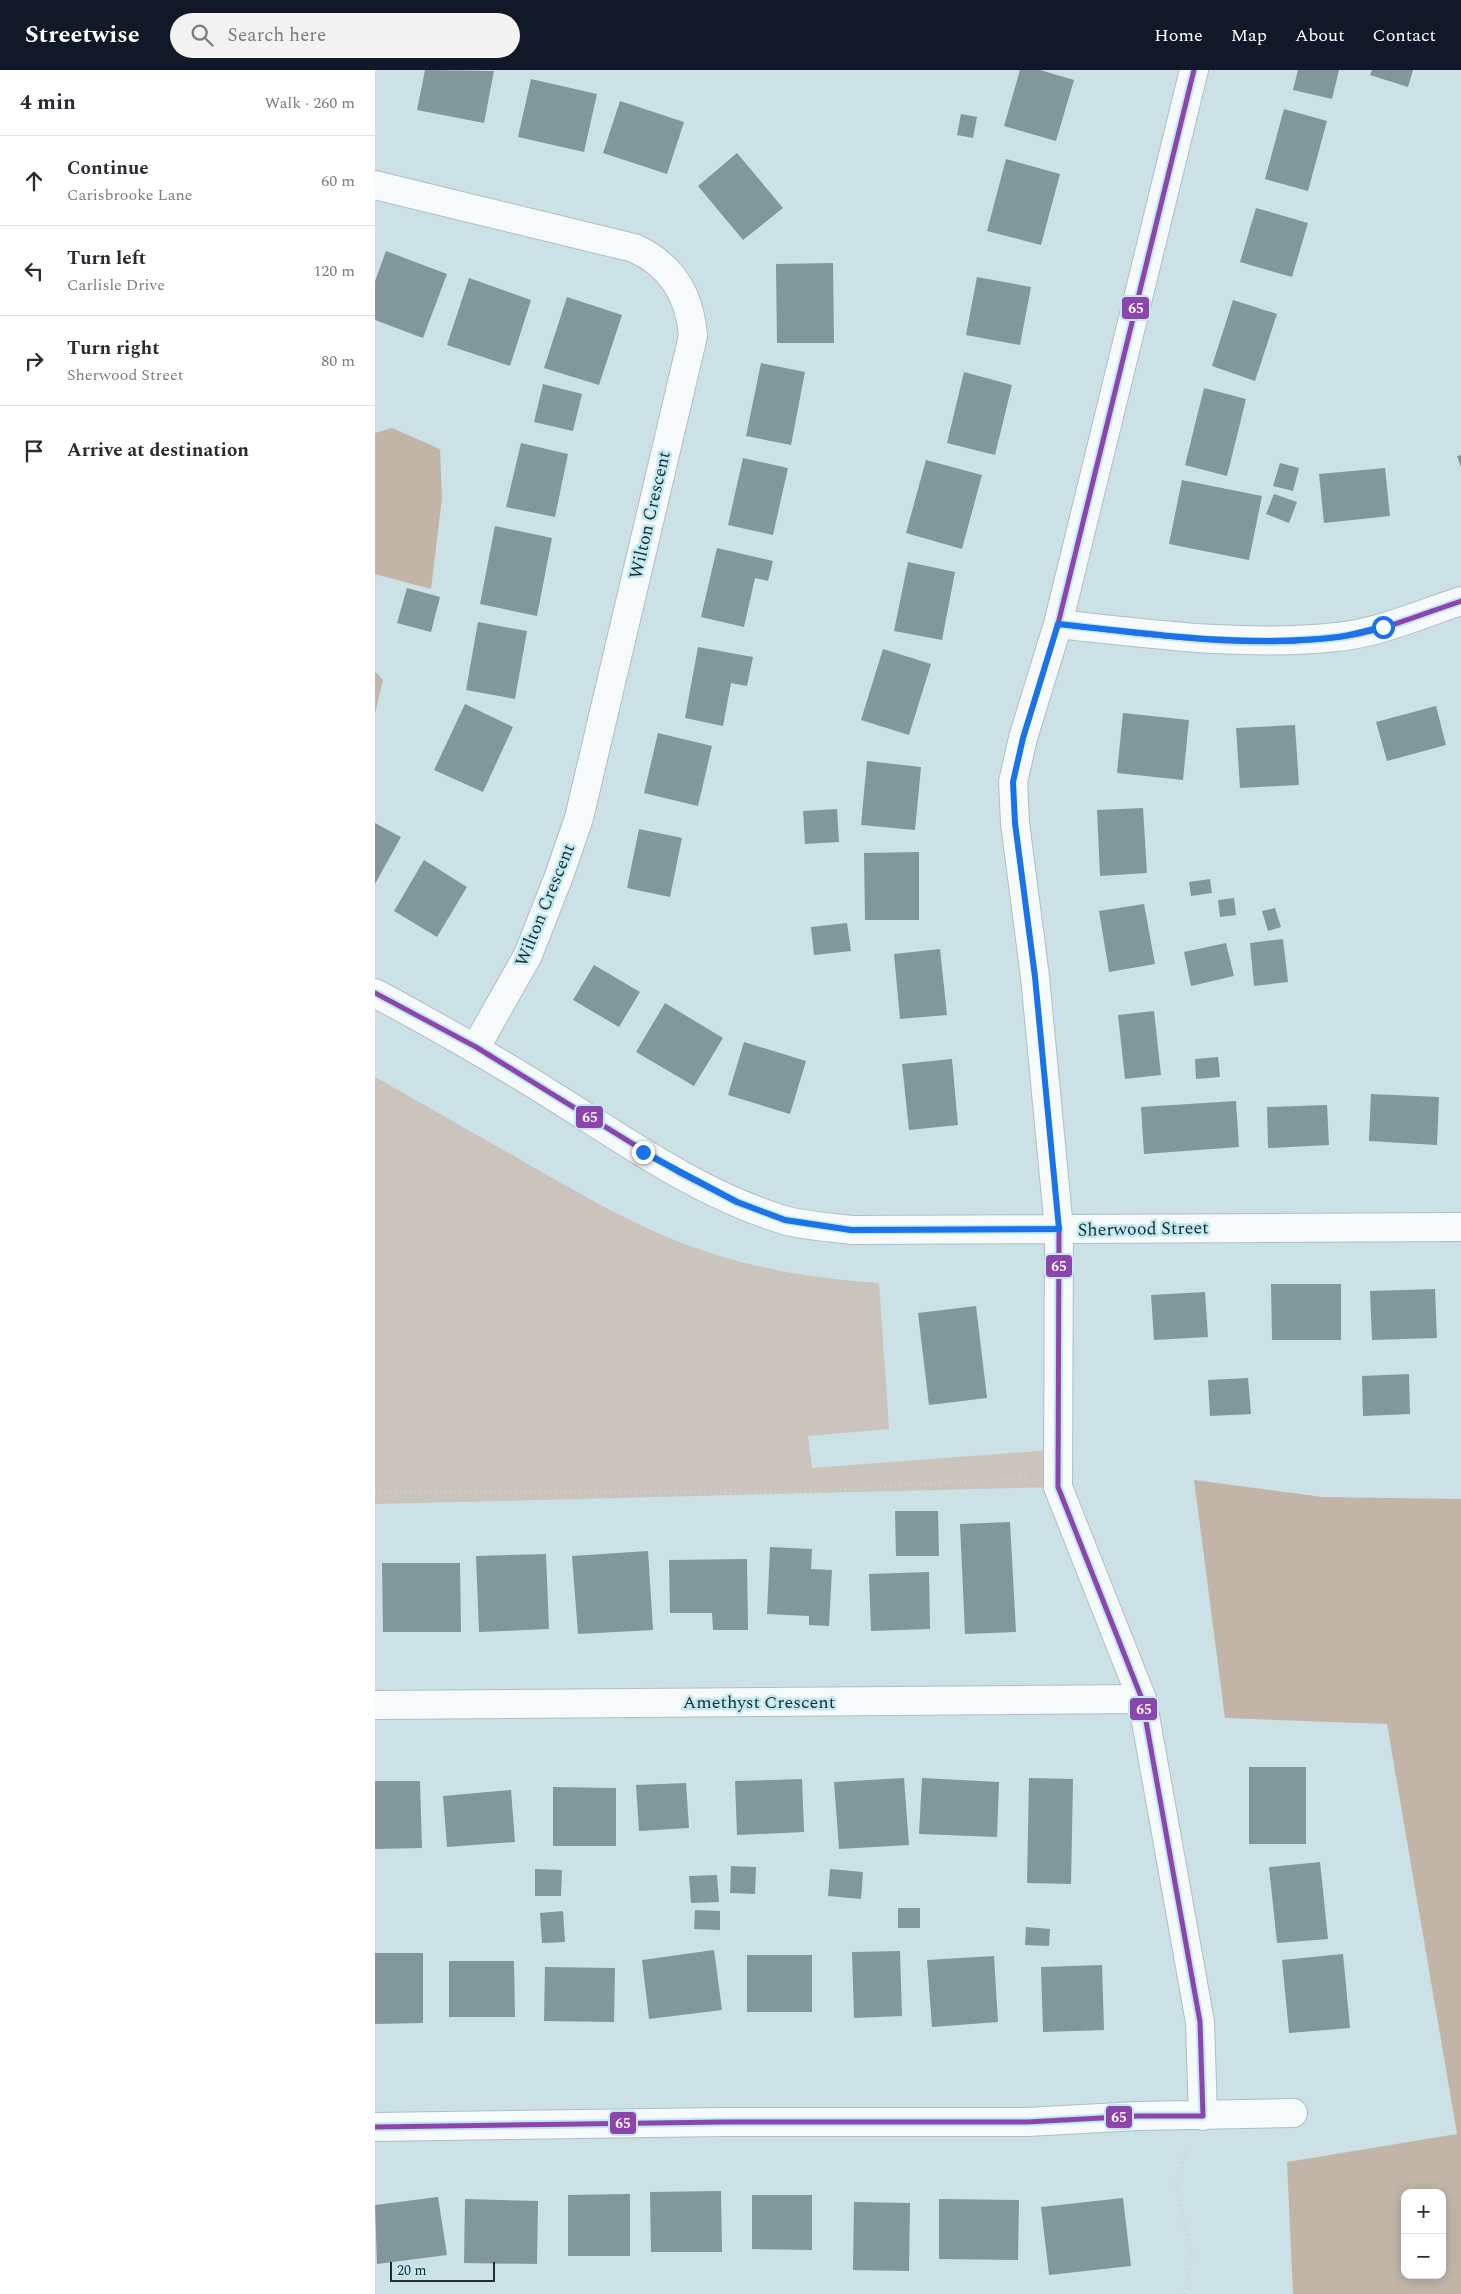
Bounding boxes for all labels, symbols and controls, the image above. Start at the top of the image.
search box [170,13,520,58]
text: Streetwise [25,17,140,53]
icon: search [188,21,216,49]
text: Search here [228,21,326,50]
text: Home [1154,22,1203,49]
text: Map [1231,22,1267,49]
text: About [1295,22,1345,49]
text: Contact [1373,22,1436,49]
text: 4 min [20,87,76,119]
text: Walk · 260 m [264,91,355,115]
text: Continue [67,154,149,183]
icon: ahead [20,167,48,195]
text: 60 m [321,169,355,193]
text: Carisbrooke Lane [67,183,193,207]
text: Turn left [67,244,146,273]
icon: left [20,257,48,285]
text: 120 m [313,259,355,283]
text: Carlisle Drive [67,273,165,297]
line badge: 65 [1121,296,1150,320]
text: 65 [1128,298,1144,319]
text: Turn right [67,334,160,363]
icon: right [20,347,48,375]
text: 80 m [321,349,355,373]
text: Sherwood Street [67,363,183,387]
text: Arrive at destination [67,436,249,465]
icon: arrive [20,437,48,465]
street label: Wilton Crescent [622,448,678,582]
route start [1372,616,1395,639]
street label: Wilton Crescent [508,840,582,970]
line badge: 65 [575,1105,604,1129]
text: 65 [582,1107,598,1128]
route end [632,1141,655,1164]
street label: Sherwood Street [1077,1214,1209,1244]
line badge: 65 [1045,1254,1073,1278]
text: 65 [1051,1256,1067,1277]
street label: Amethyst Crescent [683,1689,835,1716]
line badge: 65 [1129,1697,1158,1721]
text: 65 [1136,1699,1152,1720]
line badge: 65 [1105,2105,1133,2129]
text: 65 [1111,2107,1127,2128]
line badge: 65 [609,2111,637,2135]
text: 65 [615,2113,631,2134]
map controls [1401,2189,1446,2279]
button: + [1401,2189,1446,2234]
button: − [1401,2234,1446,2279]
scale bar [390,2259,495,2282]
text: 20 m [397,2260,427,2281]

